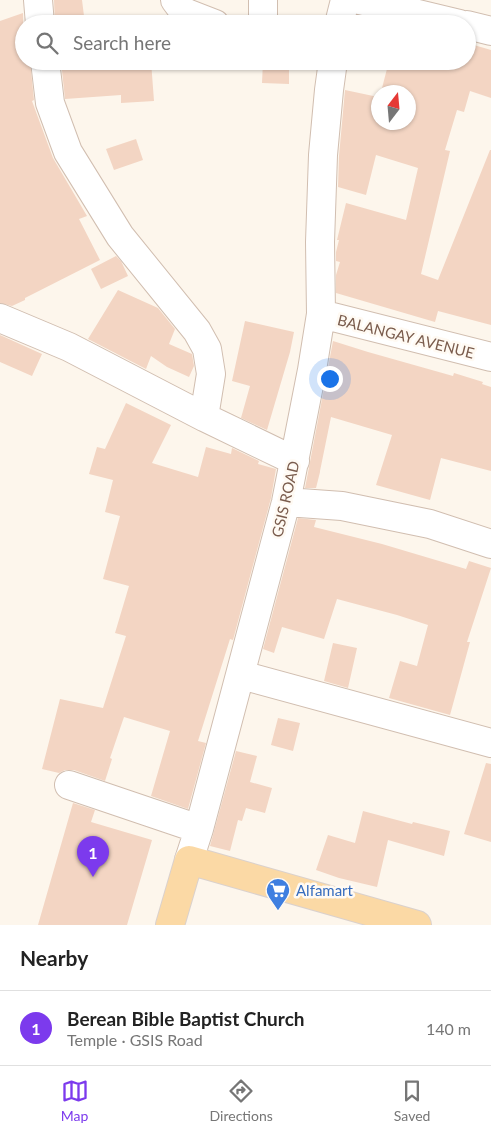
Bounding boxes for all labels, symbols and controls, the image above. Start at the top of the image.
search box [15,15,476,70]
icon: search [33,29,61,57]
text: Search here [73,31,171,54]
north arrow [371,85,416,130]
street label: BALANGAY AVENUE [336,310,476,362]
your location [317,366,343,392]
street label: GSIS ROAD [267,459,303,539]
pin: 1 [77,836,109,877]
supermarket icon: Alfamart [265,877,291,911]
place label: Alfamart [296,881,354,899]
text: Nearby [20,945,88,970]
text: Berean Bible Baptist Church [67,1007,305,1030]
text: 1 [31,1019,41,1038]
text: 140 m [426,1019,471,1038]
text: Temple · GSIS Road [67,1030,203,1049]
tab: Map [61,1077,89,1124]
tab: Directions [210,1077,273,1124]
tab: Saved [394,1077,430,1124]

